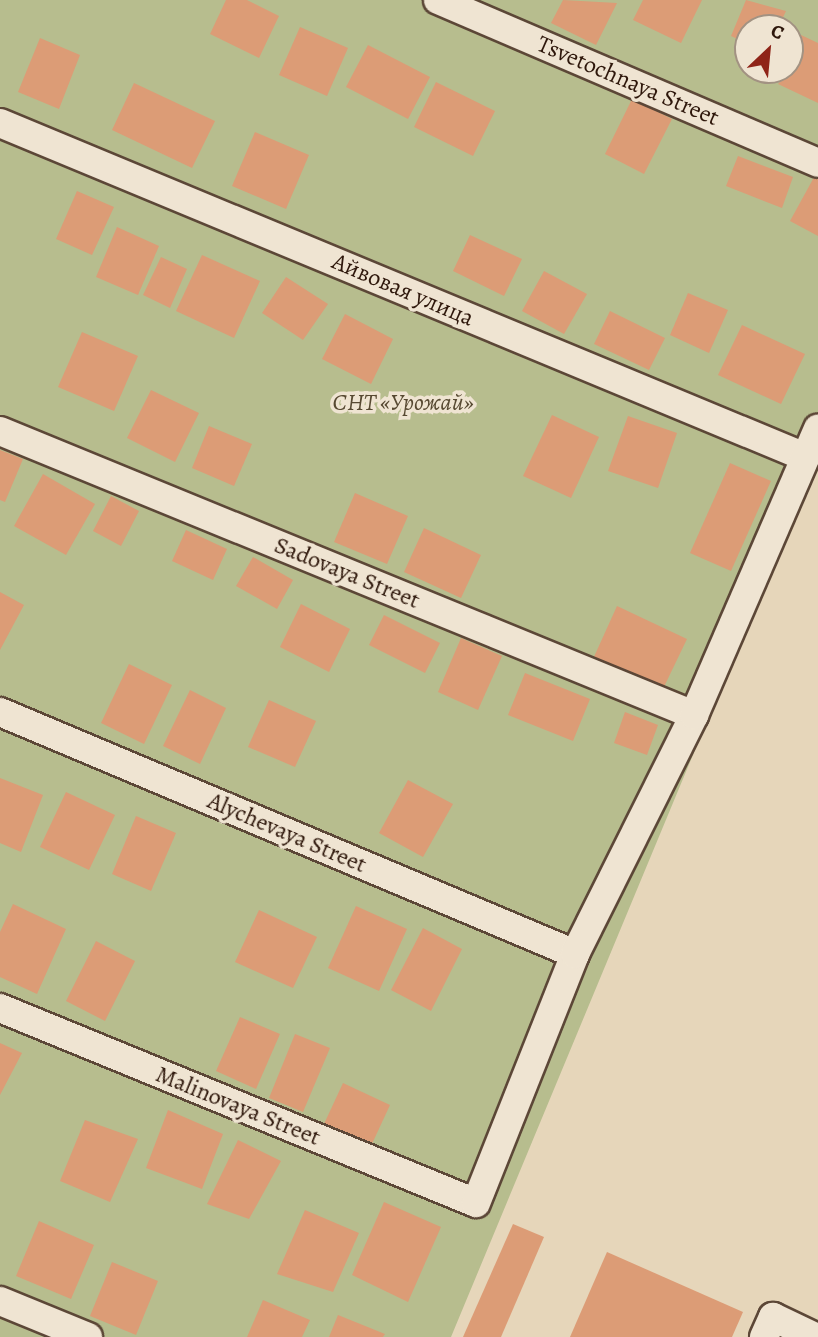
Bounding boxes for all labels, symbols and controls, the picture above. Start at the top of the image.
north arrow [734,14,804,84]
text: С [766,18,788,46]
street label: Tsvetochnaya Street [533,30,723,132]
street label: Айвовая улица [328,247,478,333]
park label: СНТ «Урожай» [332,389,474,417]
street label: Sadovaya Street [270,531,424,615]
street label: Alychevaya Street [203,787,371,879]
street label: Malinovaya Street [152,1060,324,1152]

